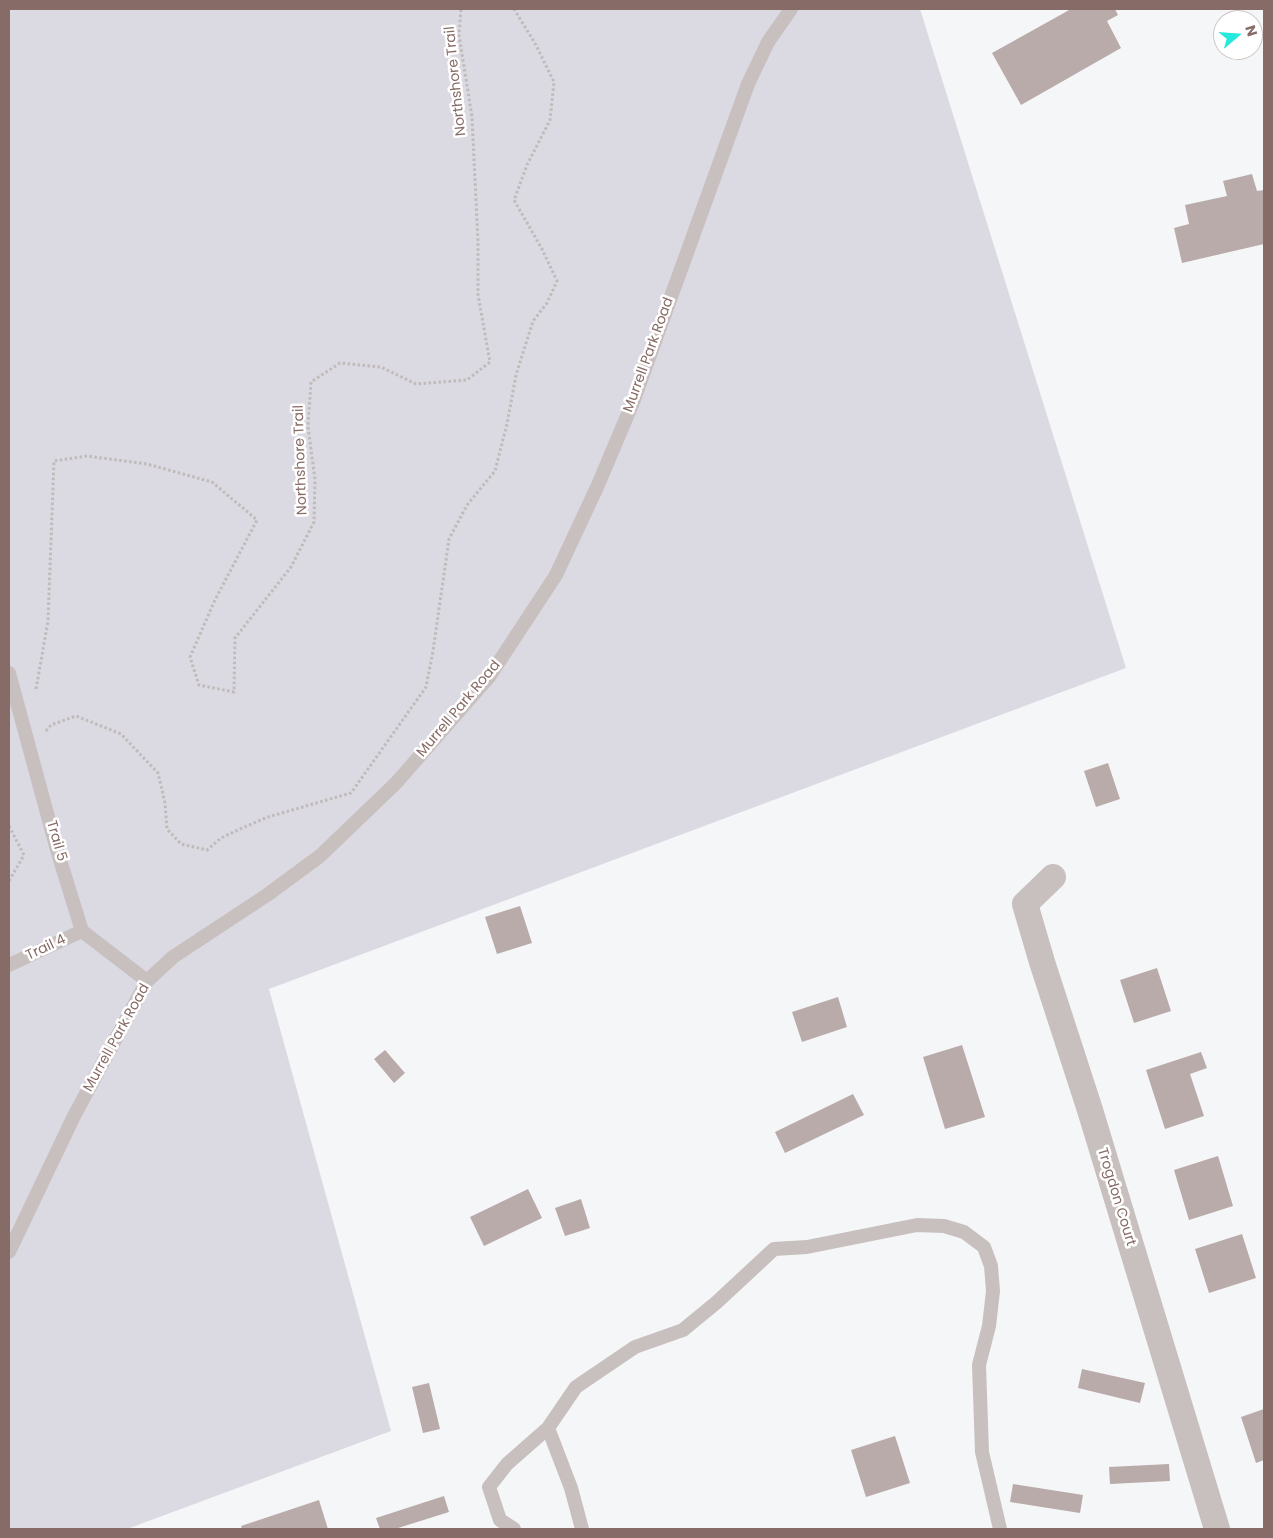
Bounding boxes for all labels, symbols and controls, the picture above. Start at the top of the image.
north arrow [1213,10,1263,60]
text: N [1240,23,1262,39]
street label: Northshore Trail [442,25,470,137]
street label: Murrell Park Road [620,295,678,415]
street label: Northshore Trail [291,405,311,515]
street label: Murrell Park Road [414,657,504,761]
street label: Trail 5 [42,819,70,863]
street label: Trail 4 [24,932,68,964]
street label: Murrell Park Road [80,981,154,1095]
street label: Trogdon Court [1093,1146,1139,1248]

